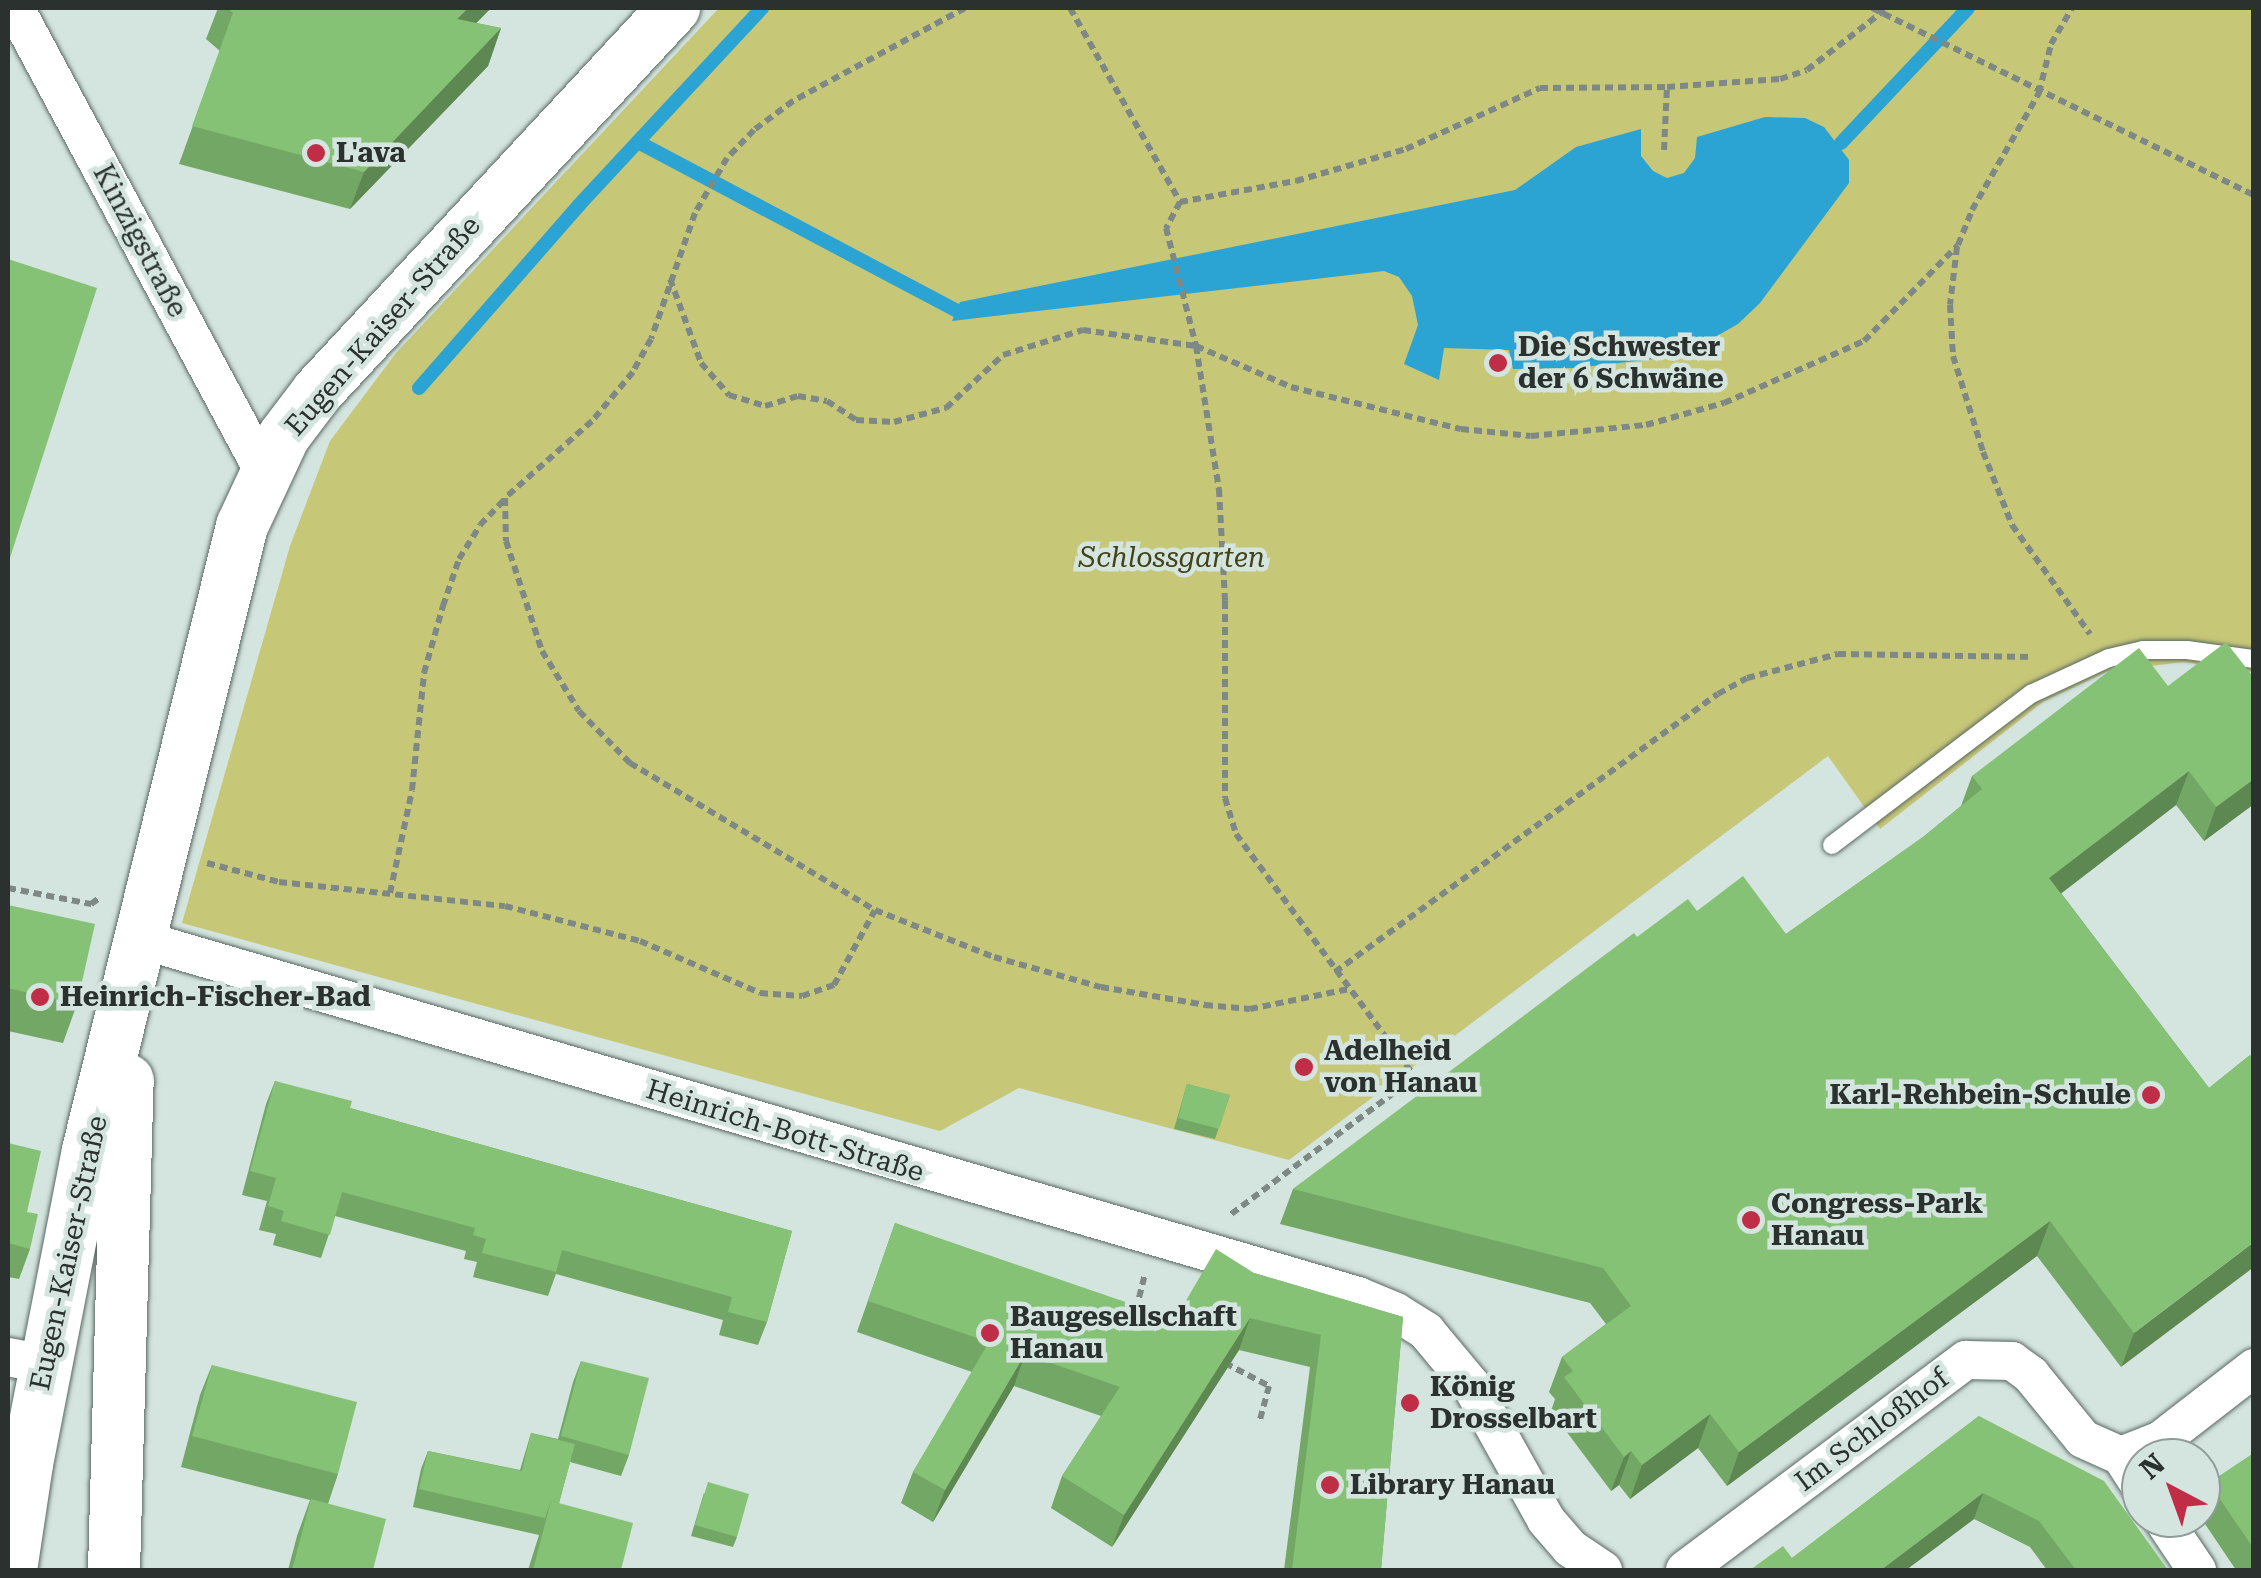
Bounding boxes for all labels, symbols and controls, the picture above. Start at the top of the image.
place label: L'ava [336,136,406,170]
marker: L'ava [305,142,327,164]
street label: Kinzigstraße [86,159,194,323]
street label: Eugen-Kaiser-Straße [278,209,488,443]
place label: Die Schwester der 6 Schwäne [1518,330,1724,396]
marker: Die Schwester der 6 Schwäne [1487,352,1509,374]
park label: Schlossgarten [1079,541,1265,575]
place label: Heinrich-Fischer-Bad [60,980,371,1014]
marker: Heinrich-Fischer-Bad [29,986,51,1008]
place label: Adelheid von Hanau [1324,1034,1477,1100]
marker: Adelheid von Hanau [1293,1056,1315,1078]
street label: Heinrich-Bott-Straße [642,1073,928,1189]
place label: Karl-Rehbein-Schule [1830,1078,2131,1112]
marker: Karl-Rehbein-Schule [2140,1084,2162,1106]
street label: Eugen-Kaiser-Straße [23,1112,115,1394]
place label: Congress-Park Hanau [1771,1187,1983,1253]
marker: Congress-Park Hanau [1740,1209,1762,1231]
place label: Baugesellschaft Hanau [1010,1300,1237,1366]
marker: Baugesellschaft Hanau [979,1322,1001,1344]
street label: Im Schloßhof [1789,1361,1955,1499]
place label: König Drosselbart [1430,1370,1597,1436]
marker: König Drosselbart [1399,1392,1421,1414]
north arrow [2121,1438,2221,1538]
text: N [2133,1447,2171,1486]
place label: Library Hanau [1350,1468,1555,1502]
marker: Library Hanau [1319,1474,1341,1496]

